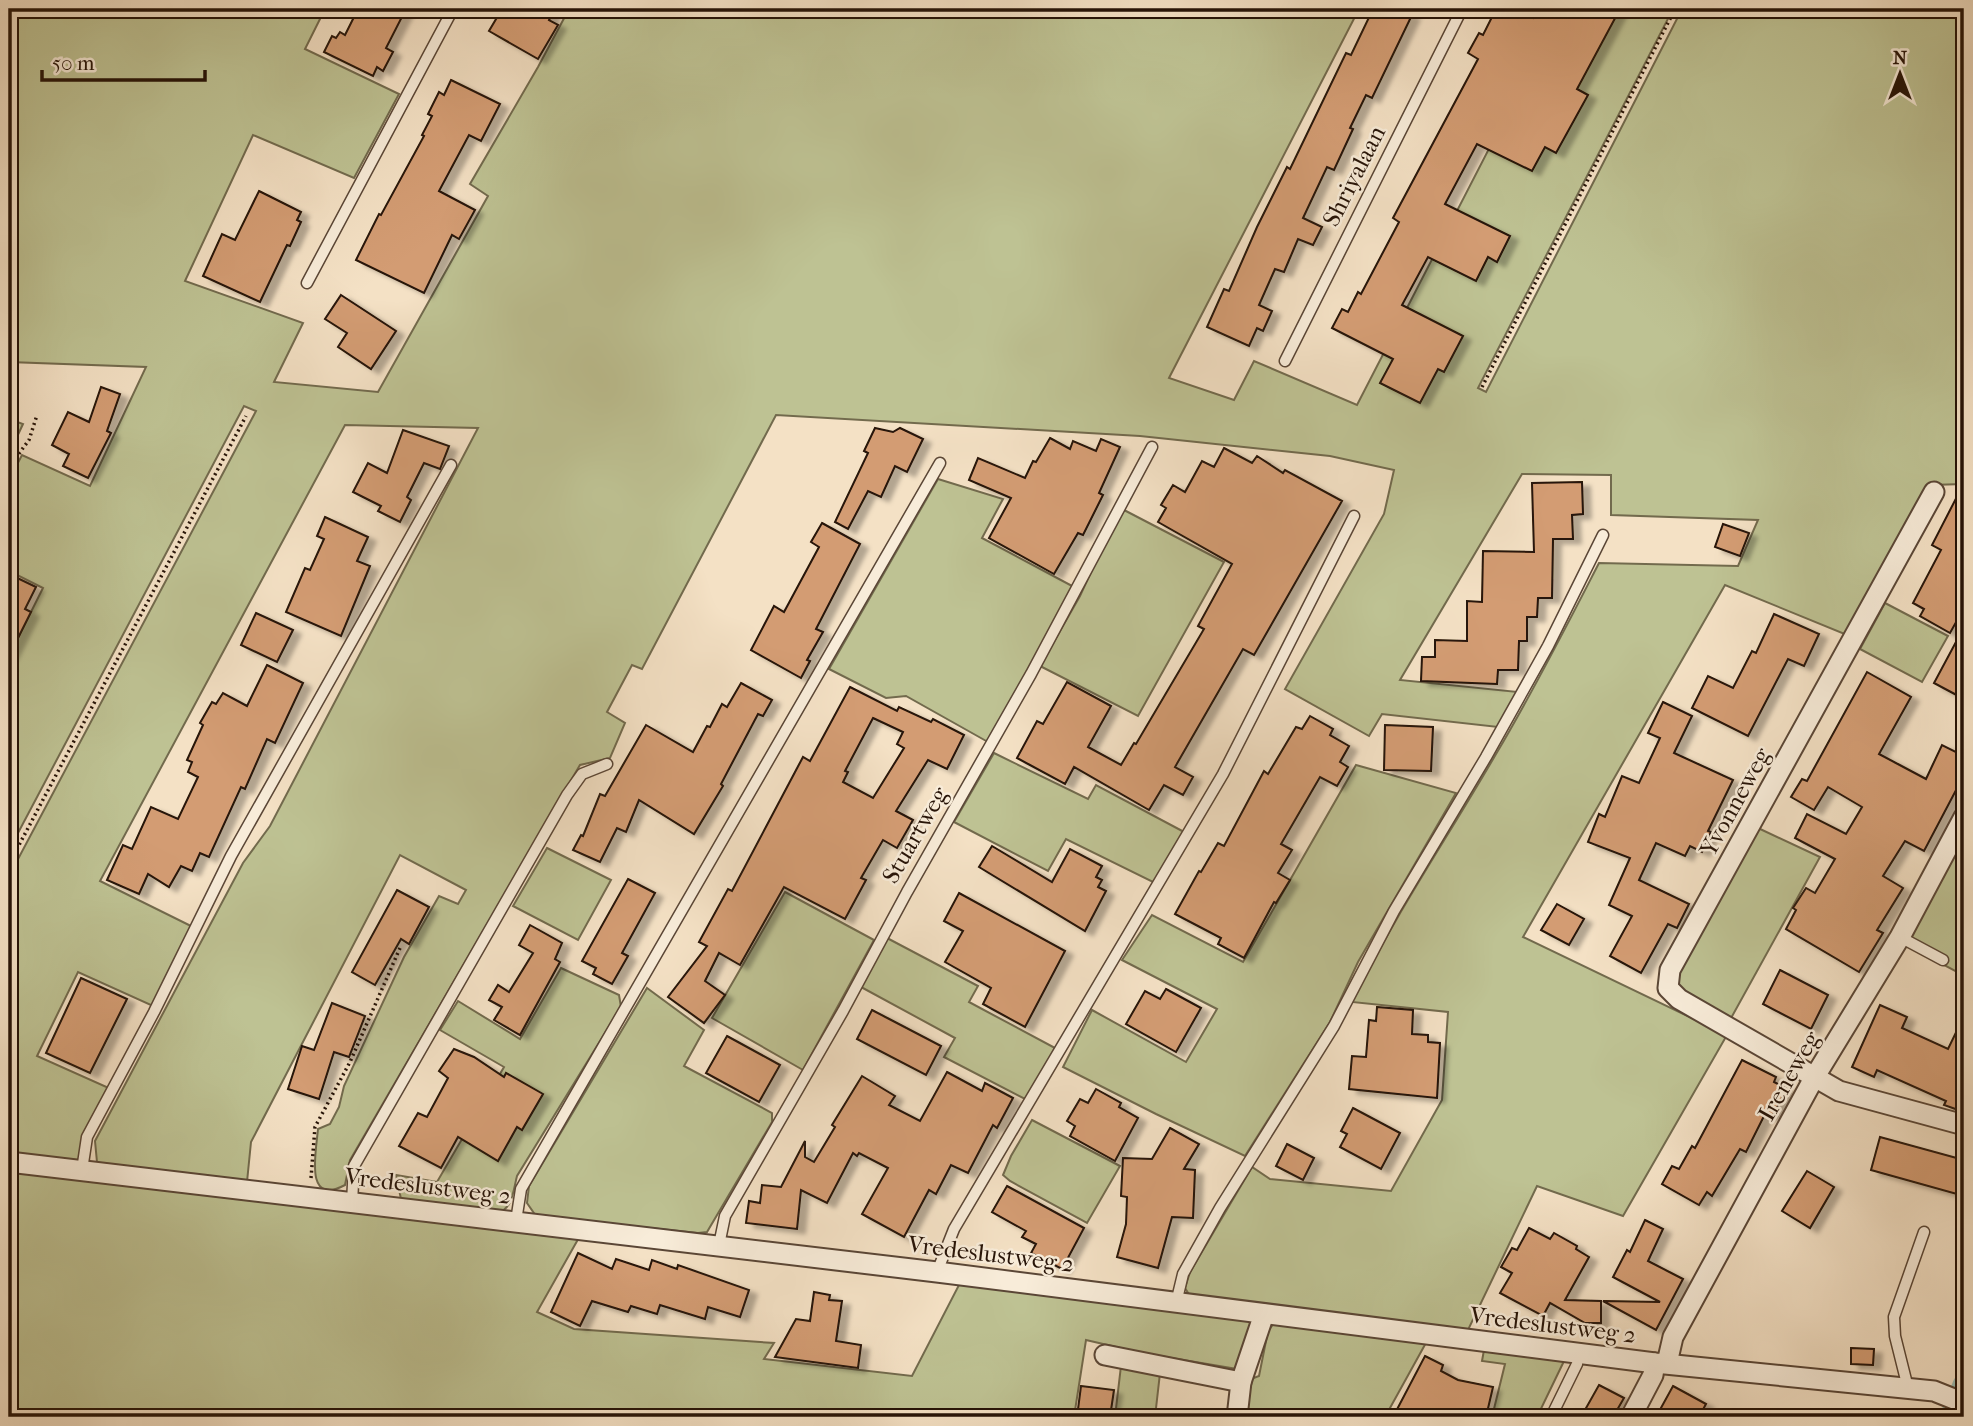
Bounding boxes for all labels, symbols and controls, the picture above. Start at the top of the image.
scale bar [42,38,205,82]
north arrow [1864,38,1934,108]
text: N [1893,47,1908,69]
text: 50 m [52,51,95,75]
street label: Shriyalaan [1317,121,1391,231]
street label: Yvonneweg [1693,742,1777,862]
street label: Stuartweg [876,781,954,888]
street label: Ireneweg [1752,1025,1826,1126]
street label: Vredeslustweg 2 [342,1162,513,1210]
street label: Vredeslustweg 2 [905,1230,1076,1278]
street label: Vredeslustweg 2 [1467,1301,1638,1349]

